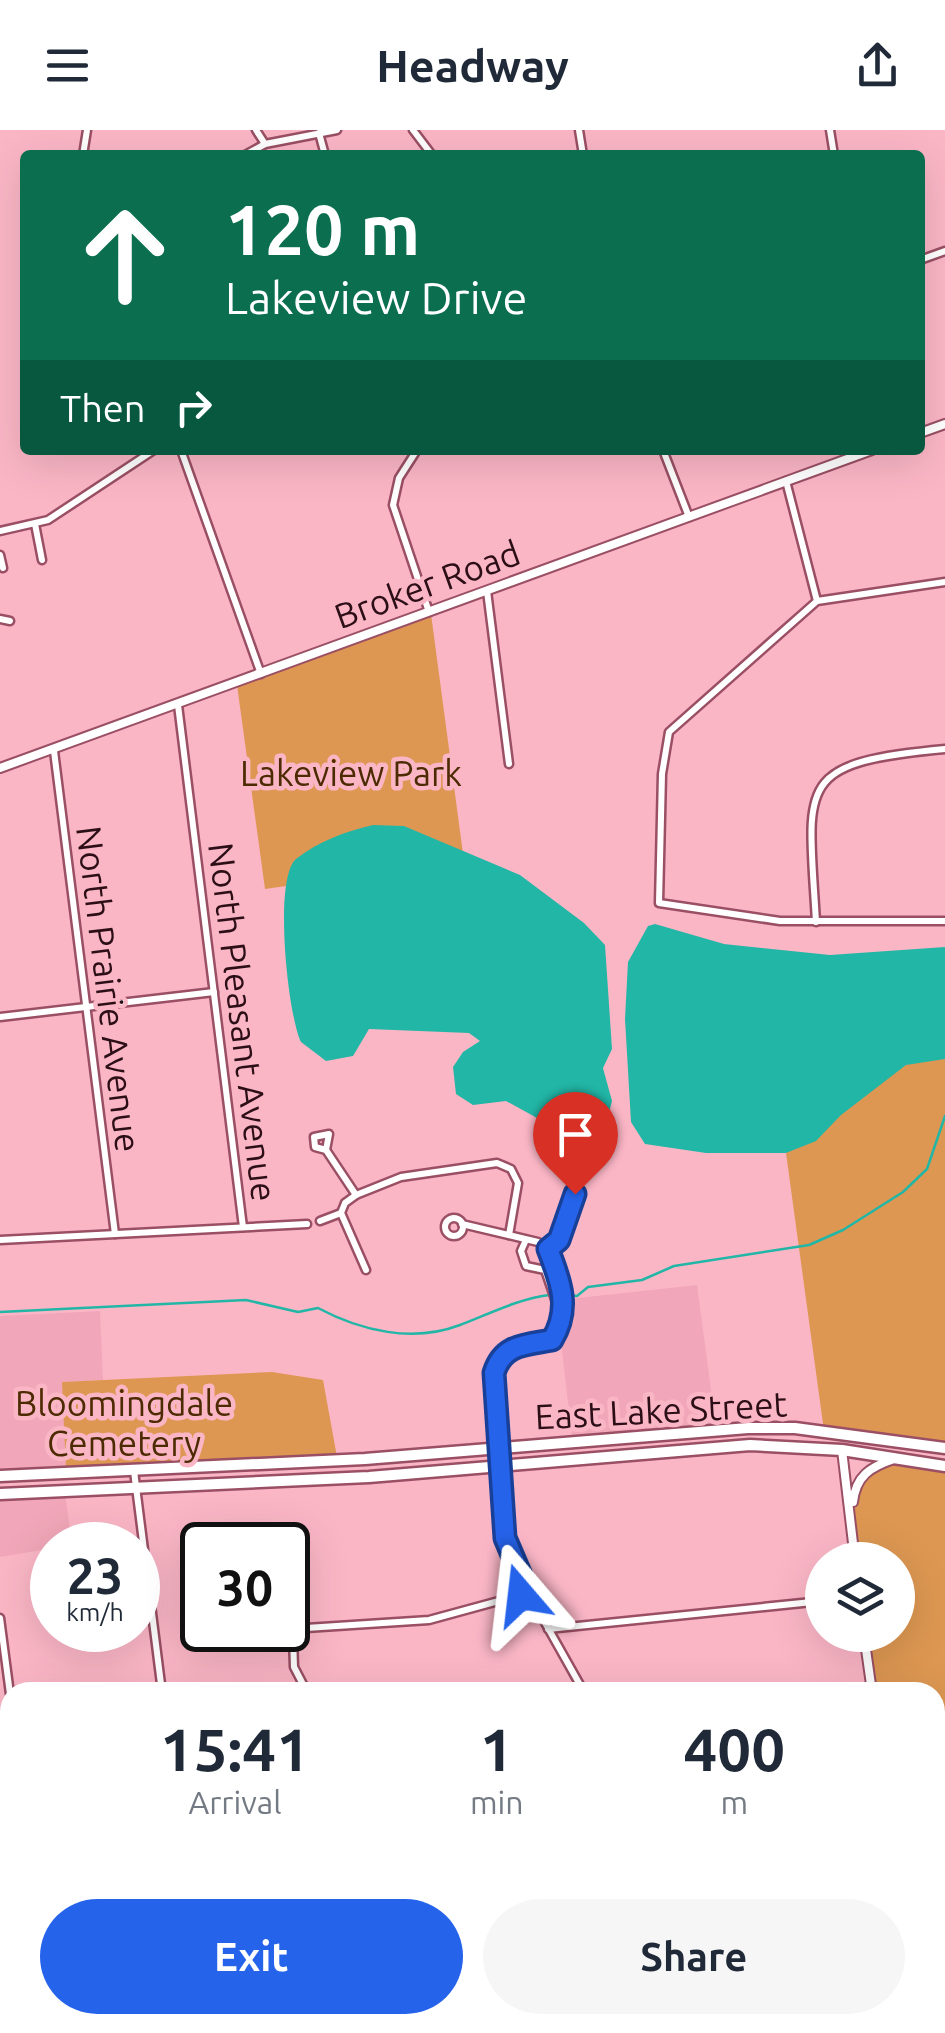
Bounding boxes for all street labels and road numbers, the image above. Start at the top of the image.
street label: Broker Road [329,532,525,636]
street label: North Prairie Avenue [69,824,149,1154]
street label: North Pleasant Avenue [201,841,285,1203]
street label: East Lake Street [534,1383,788,1437]

